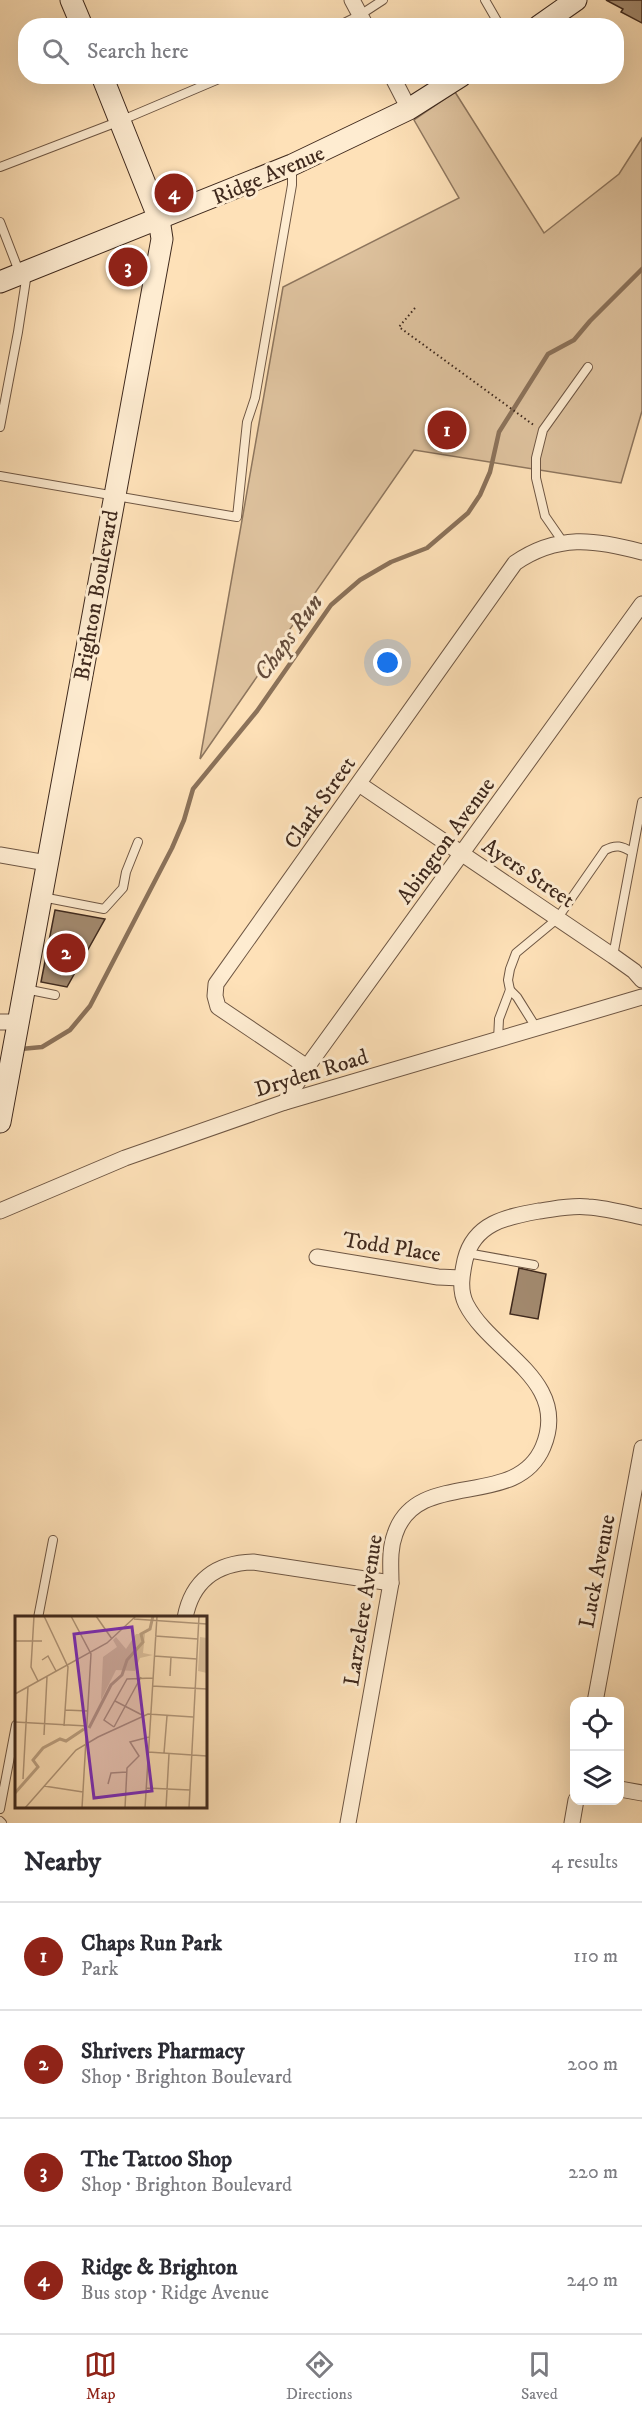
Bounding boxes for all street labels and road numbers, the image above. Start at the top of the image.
street label: Ridge Avenue [208,140,329,211]
street label: Brighton Boulevard [68,508,125,683]
street label: Clark Street [279,752,362,854]
street label: Abington Avenue [391,772,501,909]
street label: Ayers Street [477,833,579,914]
street label: Dryden Road [252,1043,371,1103]
street label: Todd Place [341,1226,443,1269]
street label: Luck Avenue [573,1512,622,1630]
street label: Larzelere Avenue [338,1533,389,1688]

